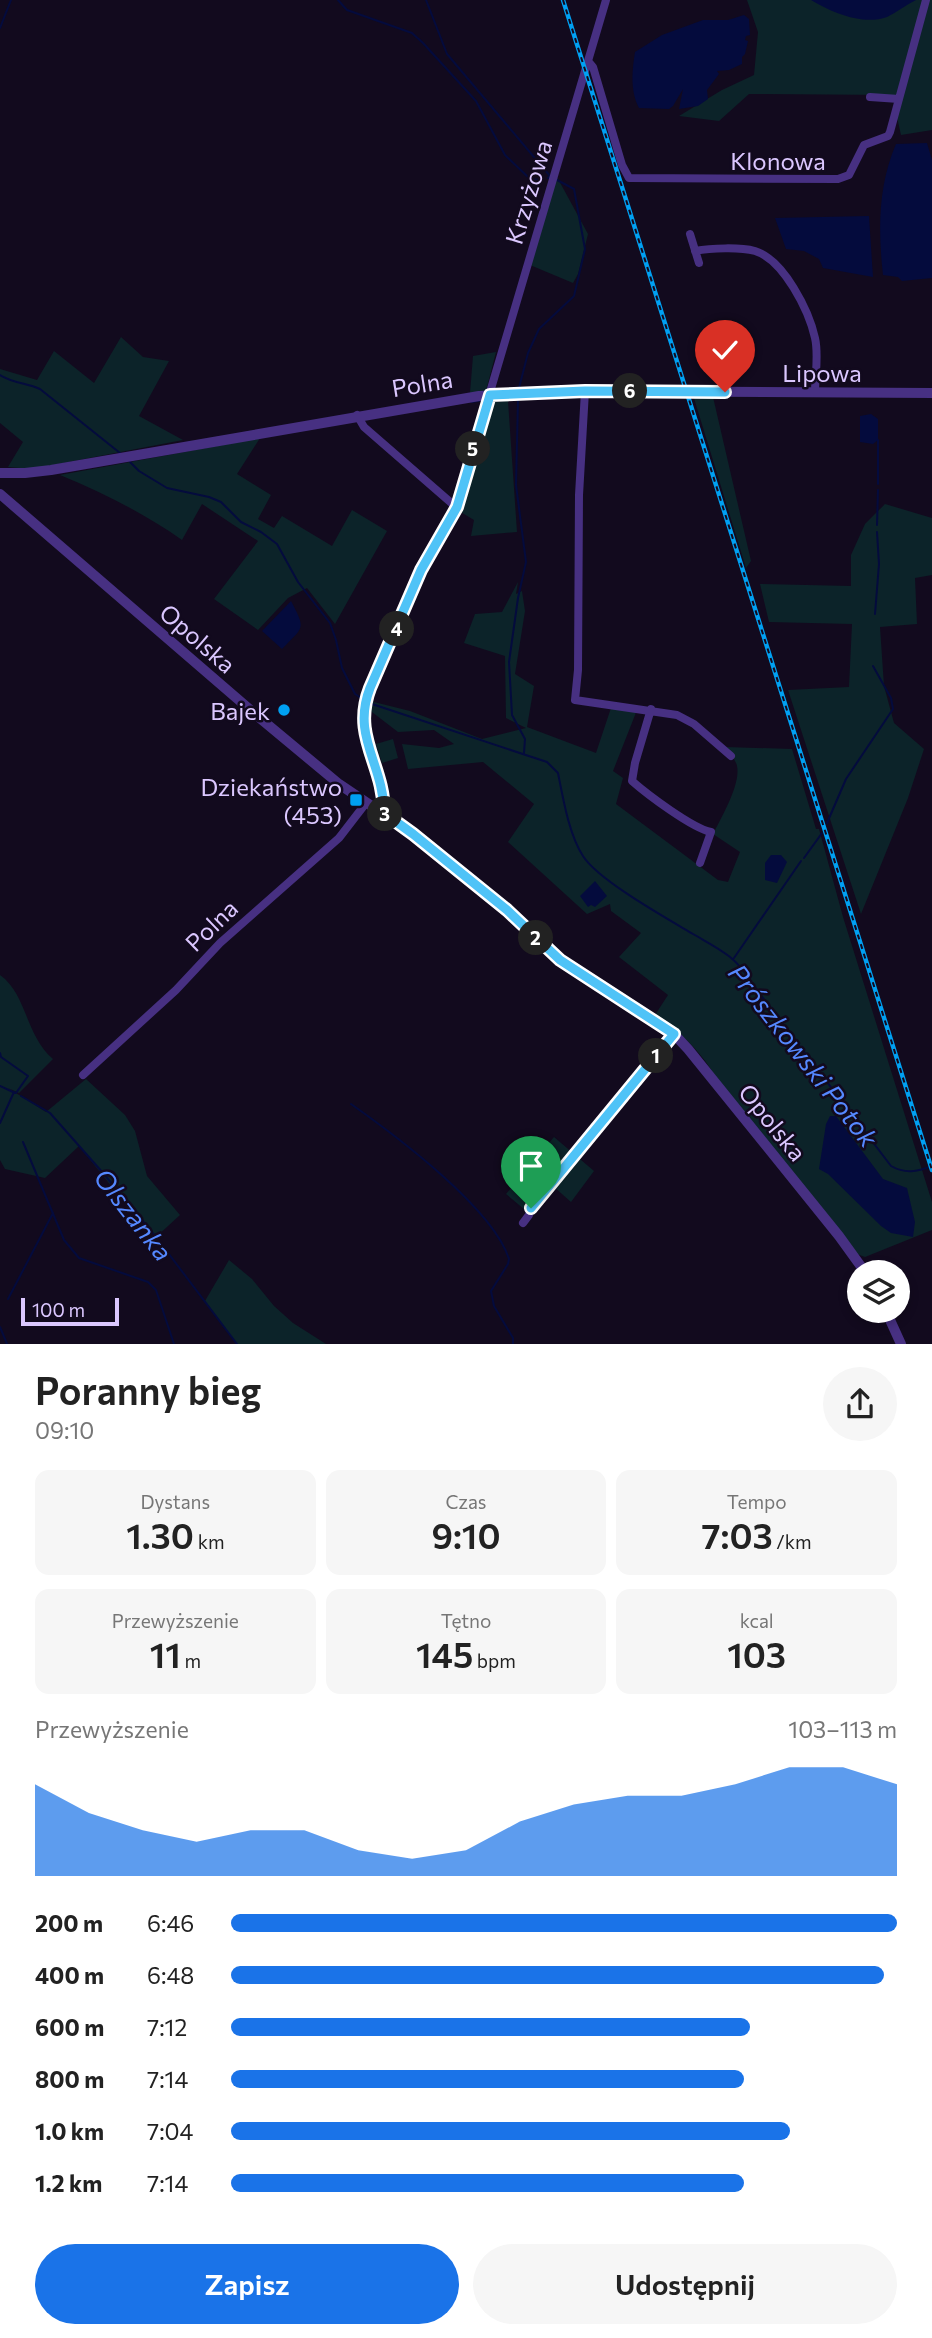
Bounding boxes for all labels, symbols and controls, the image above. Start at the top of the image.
street label: Krzyżowa [498,136,558,248]
street label: Klonowa [730,146,826,175]
pin [695,320,755,392]
icon: check [706,331,744,369]
street label: Lipowa [782,358,862,387]
street label: Polna [389,364,455,402]
pin: 6 [612,374,648,408]
text: 6 [624,379,635,402]
pin: 5 [456,432,490,466]
text: 5 [467,437,478,460]
street label: Opolska [154,597,242,679]
pin: 4 [380,612,414,646]
text: 4 [391,617,402,640]
place label: Bajek [210,696,270,725]
marker: Bajek [276,702,292,718]
place label: Dziekaństwo (453) [200,772,342,829]
marker: Dziekaństwo (453) [348,792,364,808]
pin: 3 [368,796,402,832]
text: 3 [379,802,390,825]
street label: Polna [179,893,243,957]
pin: 2 [518,920,554,956]
text: 2 [530,926,541,949]
water label: Prószkowski Potok [723,957,886,1153]
pin: 1 [638,1038,674,1074]
text: 1 [651,1044,660,1067]
street label: Opolska [733,1078,813,1166]
pin [501,1136,561,1208]
icon: arrive [512,1147,550,1185]
water label: Olszanka [88,1162,180,1266]
map controls [847,1260,910,1323]
button: layers [847,1260,910,1323]
scale bar [21,1295,119,1327]
text: 100 m [32,1298,85,1321]
text: Poranny bieg [35,1366,261,1413]
button: share [823,1367,897,1441]
text: 09:10 [35,1416,94,1444]
text: Dystans [141,1490,210,1513]
text: Czas [445,1490,487,1513]
text: Tempo [727,1490,787,1513]
text: 1.30 [126,1513,194,1556]
text: 9:10 [431,1513,501,1556]
text: 7:03 [702,1513,773,1556]
text: km [194,1530,225,1553]
text: /km [773,1530,812,1553]
text: Przewyższenie [112,1609,239,1632]
text: Tętno [441,1609,491,1632]
text: kcal [740,1609,774,1632]
text: 11 [150,1632,181,1675]
text: 145 [416,1632,473,1675]
text: 103 [727,1632,786,1675]
text: m [181,1649,201,1672]
text: bpm [473,1649,516,1672]
text: Przewyższenie [35,1715,189,1743]
text: 103–113 m [788,1715,897,1743]
text: 200 m [35,1909,103,1937]
text: 6:46 [147,1909,194,1937]
text: 400 m [35,1961,104,1989]
text: 6:48 [147,1961,194,1989]
text: 600 m [35,2013,104,2041]
text: 7:12 [147,2013,187,2041]
text: 800 m [35,2065,104,2093]
text: 7:14 [147,2065,188,2093]
text: 1.0 km [35,2117,104,2145]
text: 7:04 [147,2117,193,2145]
text: 1.2 km [35,2169,102,2197]
text: 7:14 [147,2169,188,2197]
button: Zapisz [35,2244,459,2324]
button: Udostępnij [473,2244,897,2324]

